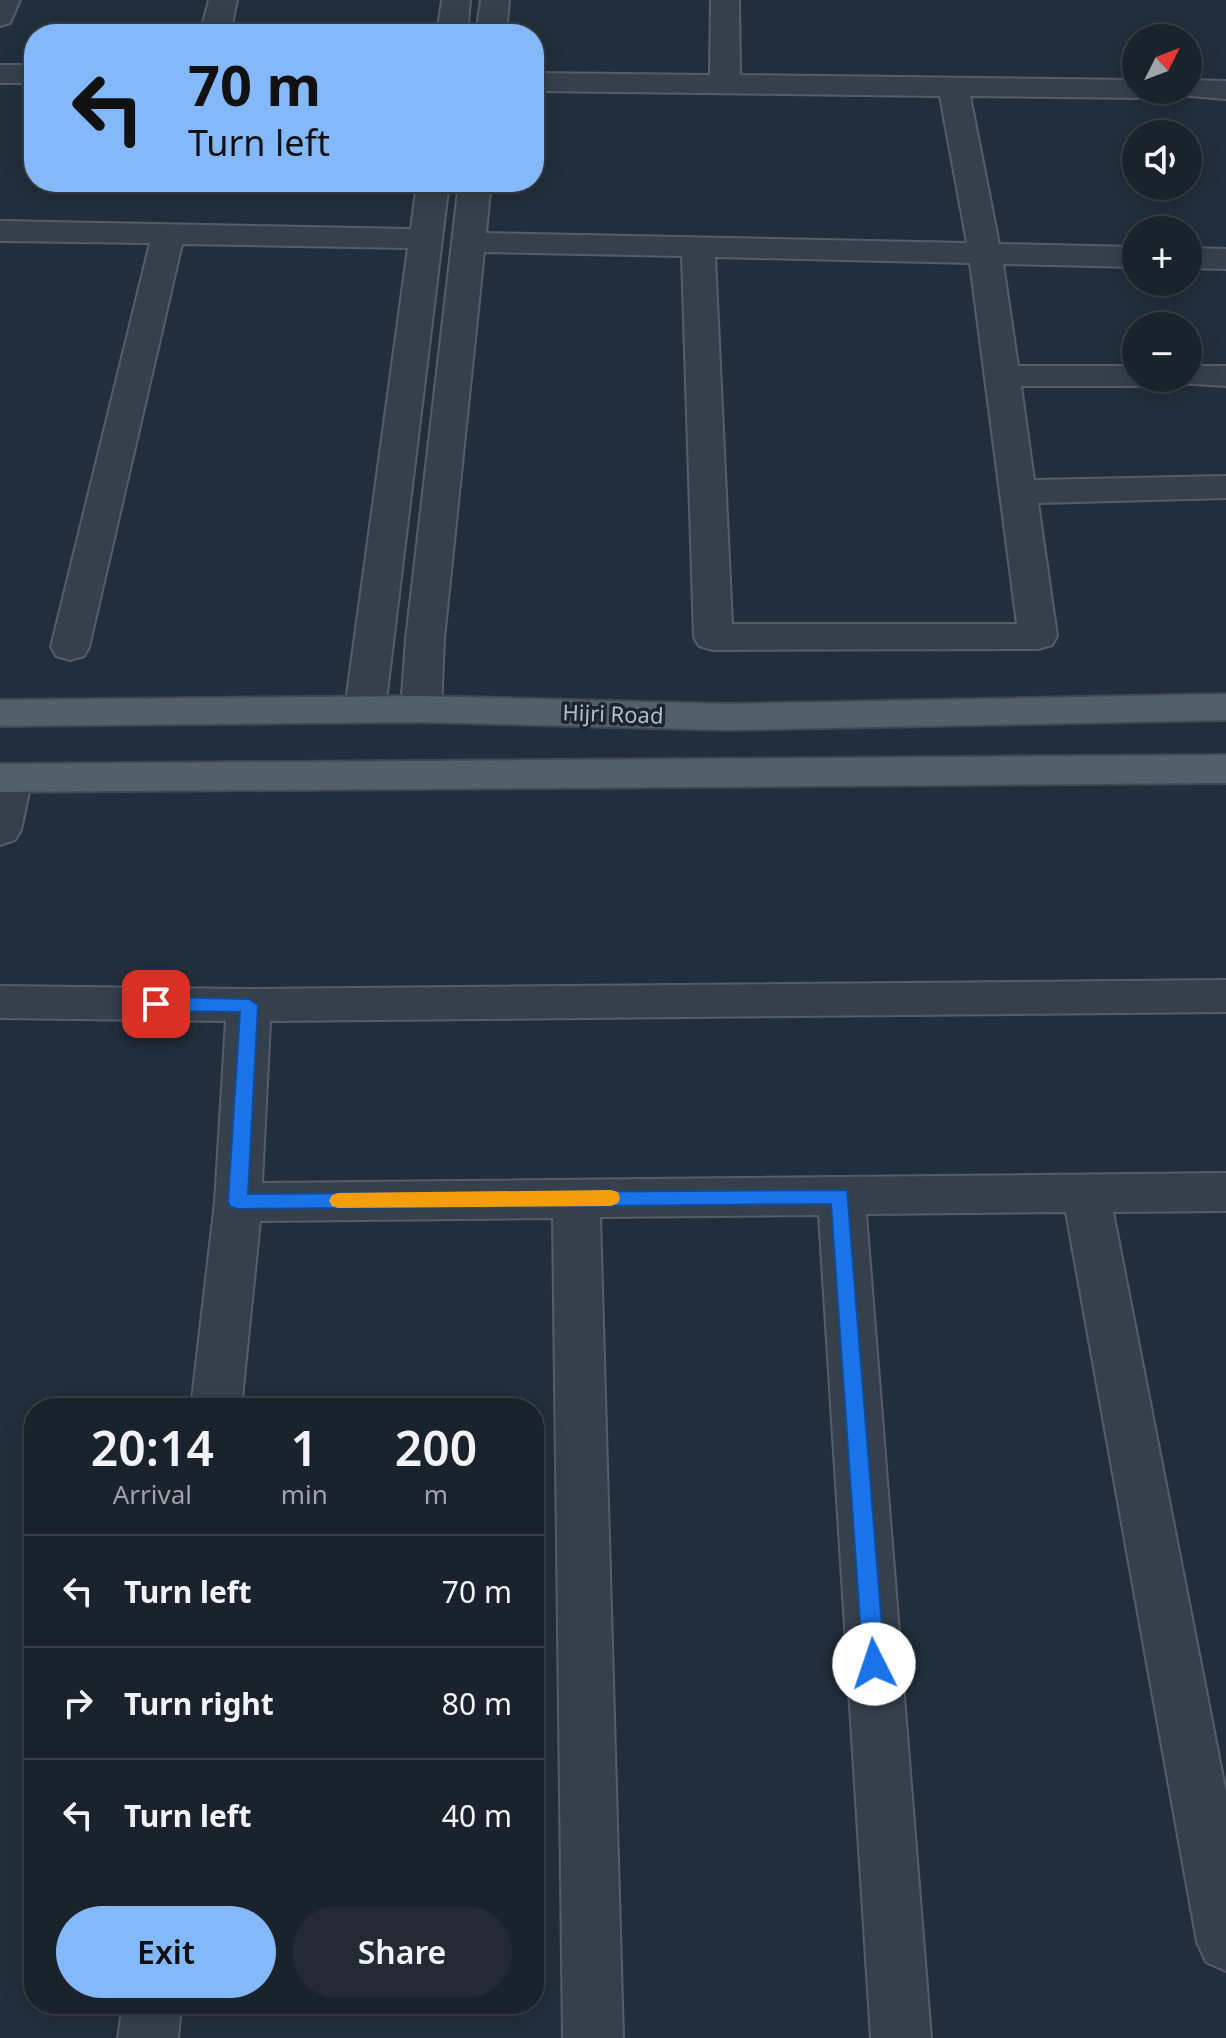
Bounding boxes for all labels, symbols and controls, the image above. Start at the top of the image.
north arrow [1122,24,1202,104]
map controls [1122,24,1202,392]
text: 70 m [188,46,321,122]
icon: left [56,56,160,160]
text: Turn left [188,118,330,167]
button: sound [1122,120,1202,200]
button: + [1122,216,1202,296]
button: − [1122,312,1202,392]
street label: Hijri Road [562,696,664,730]
pin [122,970,190,1038]
icon: arrive [134,982,178,1026]
text: 20:14 [91,1415,214,1480]
text: 1 [291,1415,318,1480]
text: 200 [395,1415,477,1480]
text: Arrival [113,1476,192,1512]
text: min [281,1476,328,1512]
text: m [424,1476,448,1512]
icon: left [56,1569,100,1613]
text: Turn left [124,1571,252,1612]
text: 70 m [442,1571,512,1612]
position arrow [832,1622,916,1706]
icon: right [56,1681,100,1725]
text: Turn right [124,1683,274,1724]
text: 80 m [442,1683,512,1724]
icon: left [56,1793,100,1837]
text: Turn left [124,1795,252,1836]
text: 40 m [442,1795,512,1836]
button: Exit [56,1906,276,1998]
button: Share [292,1906,512,1998]

